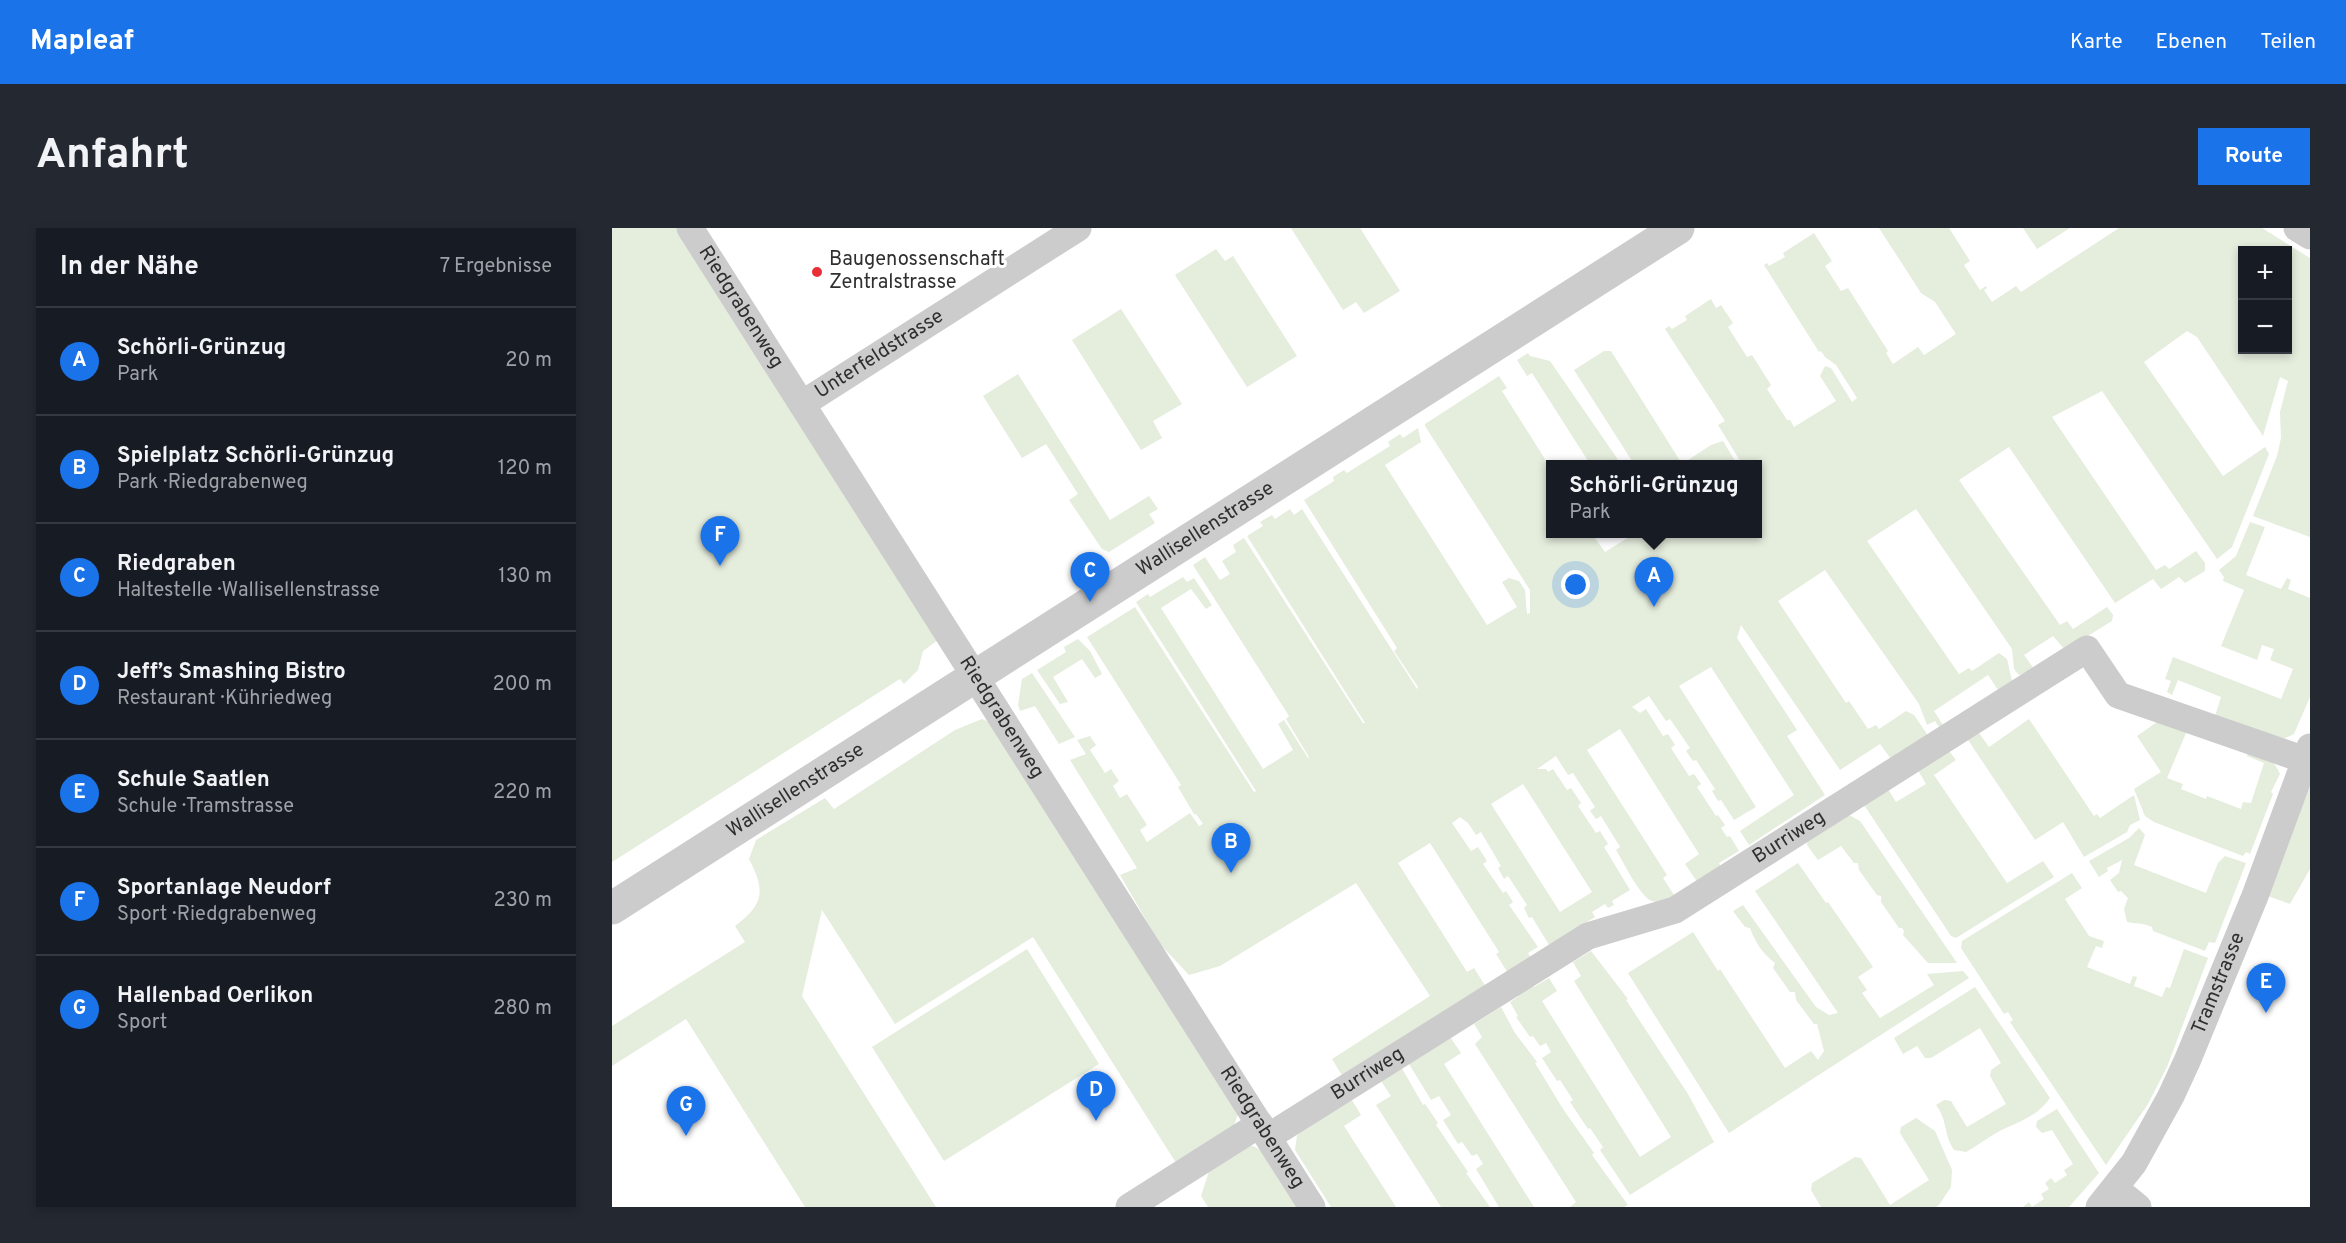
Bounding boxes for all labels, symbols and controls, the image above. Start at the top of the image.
text: Mapleaf [30,24,134,60]
text: Karte [2070,29,2122,56]
text: Ebenen [2155,29,2227,56]
text: Teilen [2260,29,2316,56]
button: Route [2198,128,2310,185]
text: Anfahrt [36,130,189,183]
street label: Riedgrabenweg [692,241,789,373]
map controls [2238,246,2292,354]
button: + [2238,246,2292,300]
place label: Baugenossenschaft Zentralstrasse [829,247,1005,296]
text: In der Nähe [60,251,199,284]
text: 7 Ergebnisse [440,254,552,280]
marker: Baugenossenschaft Zentralstrasse [810,265,824,279]
button: − [2238,300,2292,354]
street label: Unterfeldstrasse [810,304,949,405]
text: Schörli-Grünzug [117,335,286,362]
text: A [72,348,87,374]
text: 20 m [505,348,552,374]
text: Park [117,362,158,388]
text: Spielplatz Schörli-Grünzug [117,443,394,470]
text: B [73,456,86,482]
text: 120 m [498,456,552,482]
popup [1546,460,1762,538]
text: Park · Riedgrabenweg [117,470,308,496]
text: Schörli-Grünzug [1569,473,1739,500]
street label: Wallisellenstrasse [1132,476,1279,583]
text: Park [1569,500,1611,526]
pin: F [700,516,740,566]
text: Riedgraben [117,551,236,578]
pin: C [1070,552,1110,602]
pin: A [1634,558,1674,607]
text: C [73,564,86,590]
text: 130 m [498,564,552,590]
your location [1561,570,1590,599]
text: Haltestelle · Wallisellenstrasse [117,578,380,604]
street label: Riedgrabenweg [952,651,1050,784]
text: Jeff’s Smashing Bistro [117,659,346,686]
text: D [72,672,87,698]
text: 200 m [493,672,552,698]
text: Restaurant · Kühriedweg [117,686,332,712]
street label: Wallisellenstrasse [722,737,870,844]
text: Schule Saatlen [117,767,270,794]
text: E [73,780,86,806]
text: 220 m [493,780,552,806]
text: Schule · Tramstrasse [117,794,294,820]
street label: Burriweg [1748,805,1831,870]
pin: B [1212,824,1250,873]
text: Sportanlage Neudorf [117,875,331,902]
text: F [74,888,85,914]
text: 230 m [493,888,552,914]
text: Sport · Riedgrabenweg [117,902,317,928]
street label: Tramstrasse [2186,929,2252,1039]
pin: E [2246,964,2286,1013]
text: Hallenbad Oerlikon [117,983,313,1010]
text: G [73,996,86,1022]
text: 280 m [493,996,552,1022]
text: Sport [117,1010,167,1036]
street label: Burriweg [1327,1042,1409,1107]
street label: Riedgrabenweg [1213,1062,1310,1194]
pin: D [1076,1072,1116,1121]
pin: G [666,1086,706,1136]

